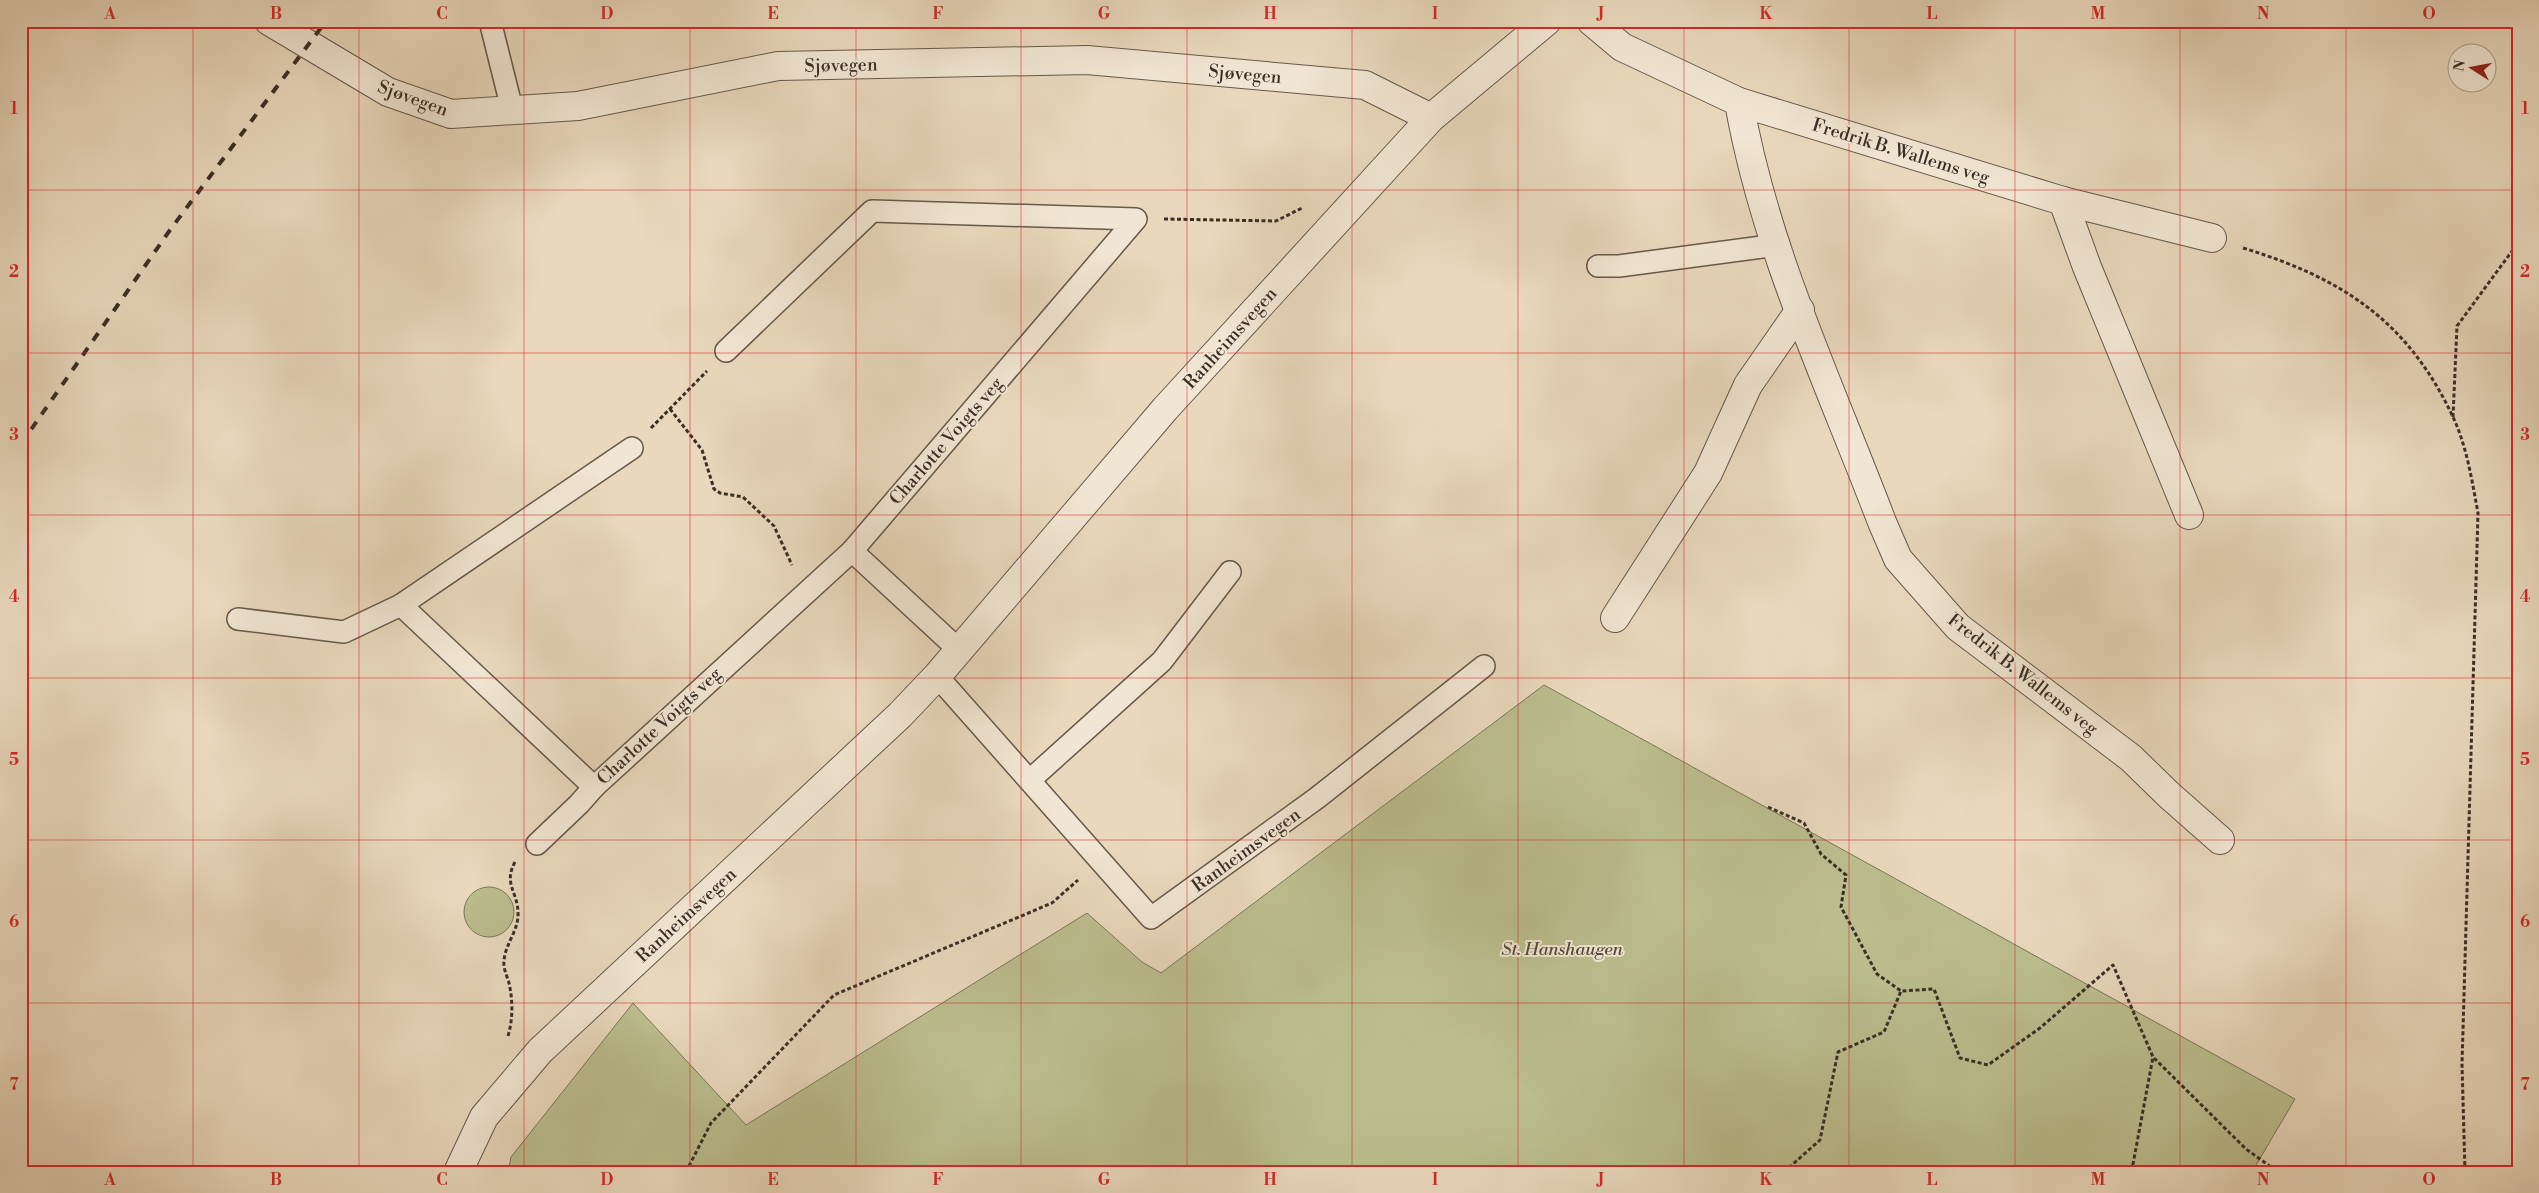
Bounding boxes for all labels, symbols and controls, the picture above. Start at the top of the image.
text: A [103,4,116,24]
text: B [270,4,282,24]
text: C [436,4,448,24]
text: D [601,4,614,24]
text: E [767,4,779,24]
text: F [932,4,944,24]
text: G [1098,4,1111,24]
text: H [1263,4,1277,24]
text: I [1432,4,1438,24]
text: J [1596,4,1604,24]
text: K [1760,4,1774,24]
text: L [1927,4,1938,24]
text: M [2091,4,2106,24]
text: N [2257,4,2270,24]
text: O [2422,4,2436,24]
north arrow [2446,42,2496,92]
street label: Sjøvegen [804,53,878,78]
text: N [2450,59,2470,73]
street label: Sjøvegen [1208,60,1283,89]
street label: Sjøvegen [375,75,451,122]
text: 1 [10,99,18,119]
text: 1 [2521,99,2529,119]
street label: Fredrik B. Wallems veg [1809,113,1993,190]
text: 2 [9,262,19,282]
text: 2 [2520,262,2530,282]
street label: Ranheimsvegen [1179,282,1282,394]
street label: Charlotte Voigts veg [885,372,1009,510]
text: 3 [9,425,19,445]
text: 3 [2520,425,2530,445]
text: 4 [9,587,20,607]
text: 4 [2520,587,2531,607]
street label: Fredrik B. Wallems veg [1943,609,2103,741]
street label: Charlotte Voigts veg [592,662,727,790]
text: 5 [9,750,19,770]
text: 5 [2520,750,2530,770]
street label: Ranheimsvegen [1187,803,1306,898]
street label: Ranheimsvegen [631,863,742,968]
text: 6 [9,912,19,932]
text: 6 [2520,912,2530,932]
park label: St. Hanshaugen [1501,938,1624,961]
text: 7 [9,1075,19,1095]
text: 7 [2520,1075,2530,1095]
text: A [103,1170,116,1190]
text: B [270,1170,282,1190]
text: C [436,1170,448,1190]
text: D [601,1170,614,1190]
text: E [767,1170,779,1190]
text: F [932,1170,944,1190]
text: G [1098,1170,1111,1190]
text: H [1263,1170,1277,1190]
text: I [1432,1170,1438,1190]
text: J [1596,1170,1604,1190]
text: K [1760,1170,1774,1190]
text: L [1927,1170,1938,1190]
text: M [2091,1170,2106,1190]
text: N [2257,1170,2270,1190]
text: O [2422,1170,2436,1190]

